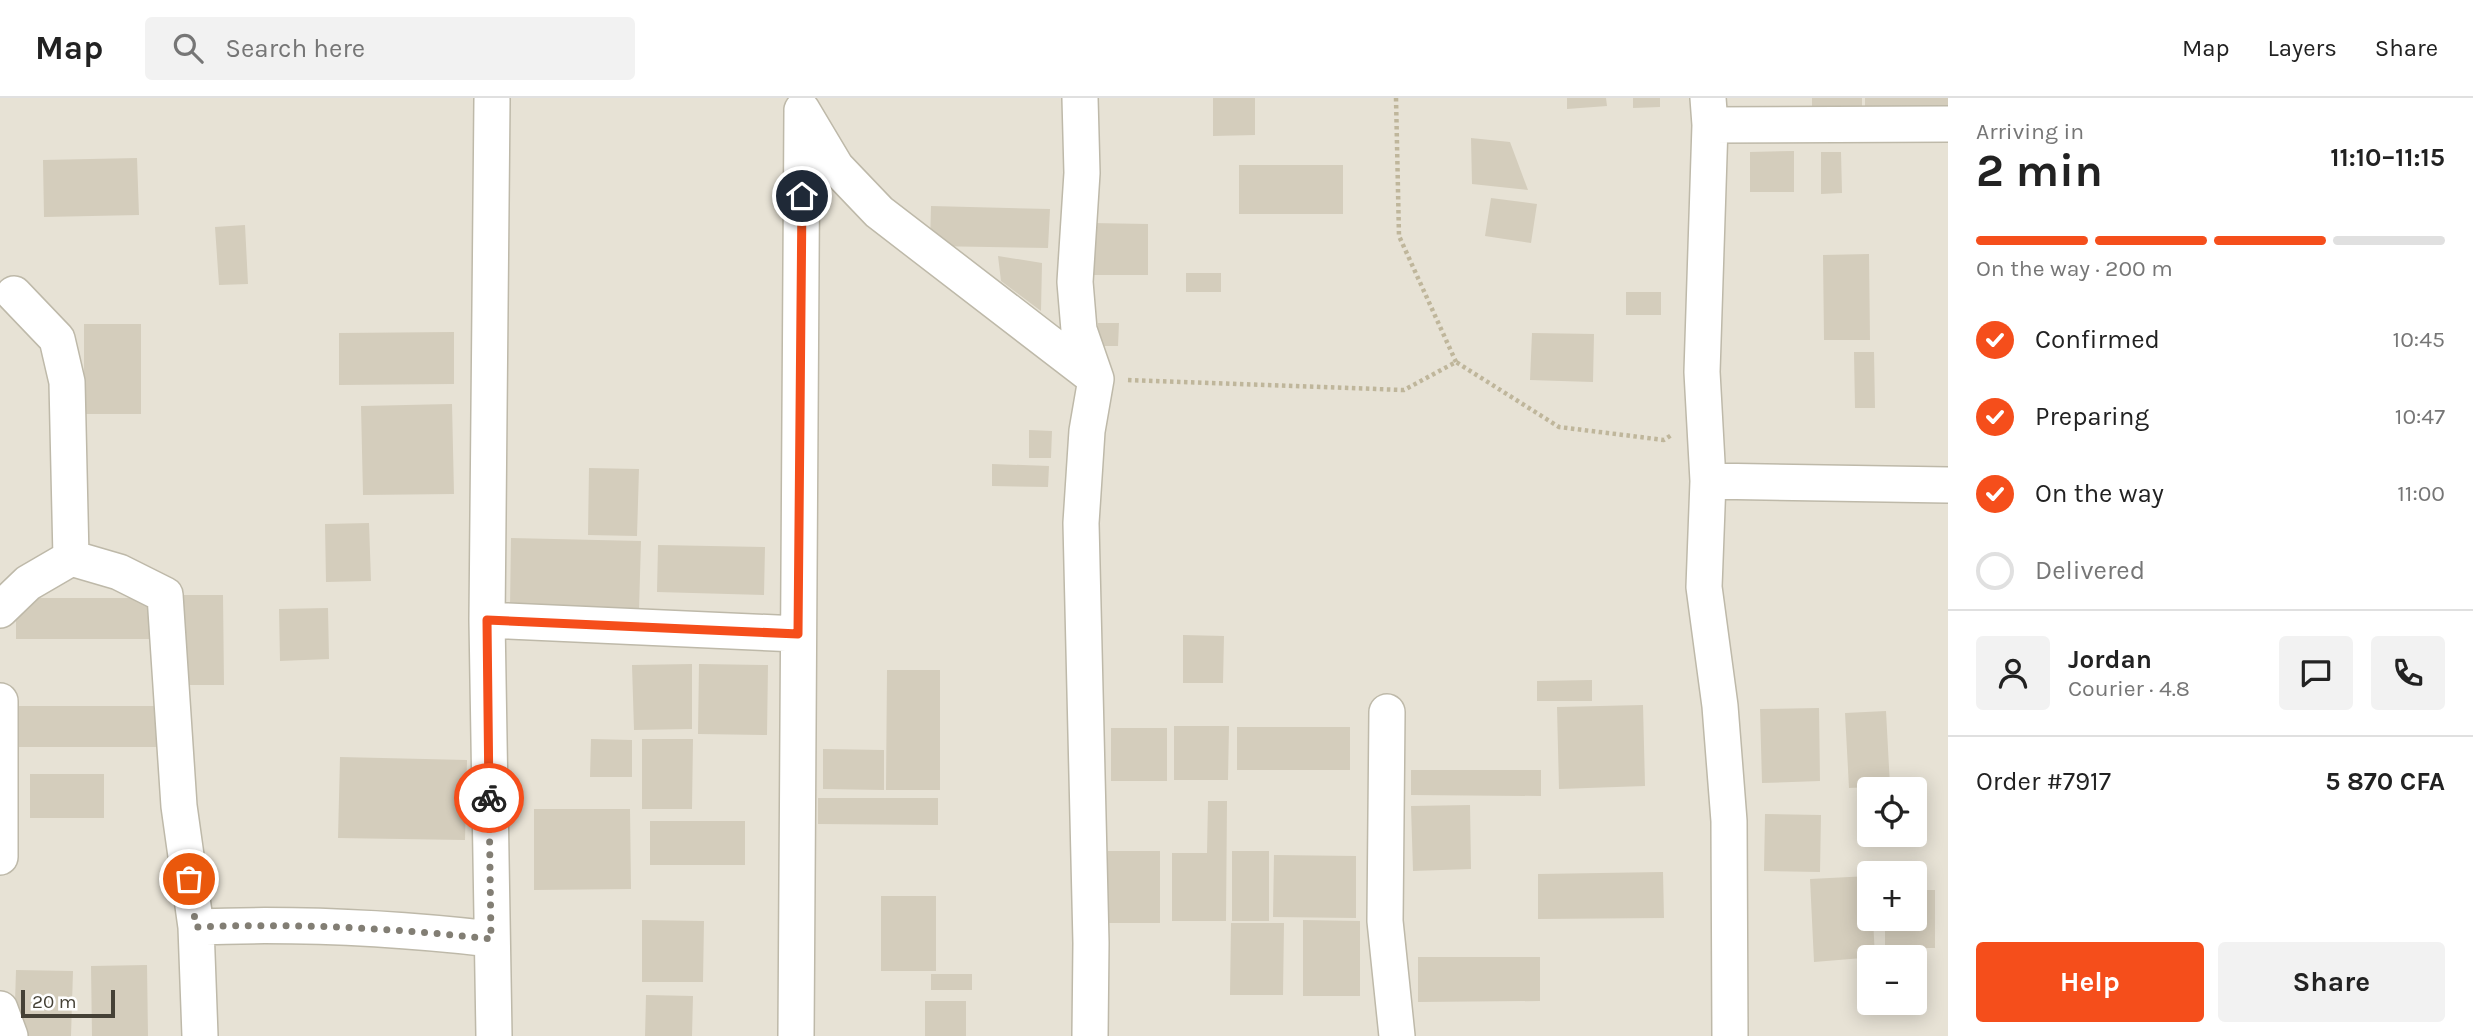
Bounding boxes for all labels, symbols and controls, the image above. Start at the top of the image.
search box [145,17,635,80]
text: Map [35,29,103,67]
icon: search [169,29,207,67]
text: Search here [225,33,365,64]
text: Map [2182,34,2230,62]
text: Layers [2268,34,2337,62]
text: Share [2375,34,2438,62]
text: Arriving in [1976,118,2084,145]
text: 11:10–11:15 [2330,142,2445,173]
text: 2 min [1976,144,2103,198]
pin [772,166,832,226]
icon: home [783,177,821,215]
text: On the way · 200 m [1976,255,2173,282]
icon: check [1976,321,2014,359]
text: Confirmed [2035,324,2160,355]
text: 10:45 [2393,326,2445,353]
icon: check [1976,398,2014,436]
text: Preparing [2035,401,2149,432]
text: 10:47 [2395,403,2445,430]
icon: check [1976,475,2014,513]
text: On the way [2035,478,2164,509]
text: 11:00 [2397,480,2445,507]
text: Delivered [2035,555,2145,586]
button: person [1976,636,2050,710]
button: chat [2279,636,2353,710]
button: phone [2371,636,2445,710]
text: Jordan [2068,644,2152,675]
text: Courier · 4.8 [2068,675,2190,702]
courier [454,763,524,833]
text: Order #7917 [1976,766,2111,797]
text: 5 870 CFA [2325,766,2445,797]
map controls [1857,777,1927,1015]
button: locate [1857,777,1927,847]
icon: bike [470,779,508,817]
pin [159,849,219,909]
icon: bag [170,860,208,898]
button: + [1857,861,1927,931]
button: Help [1976,942,2204,1022]
button: Share [2218,942,2445,1022]
button: − [1857,945,1927,1015]
scale bar [21,987,116,1019]
text: 20 m [32,991,77,1013]

